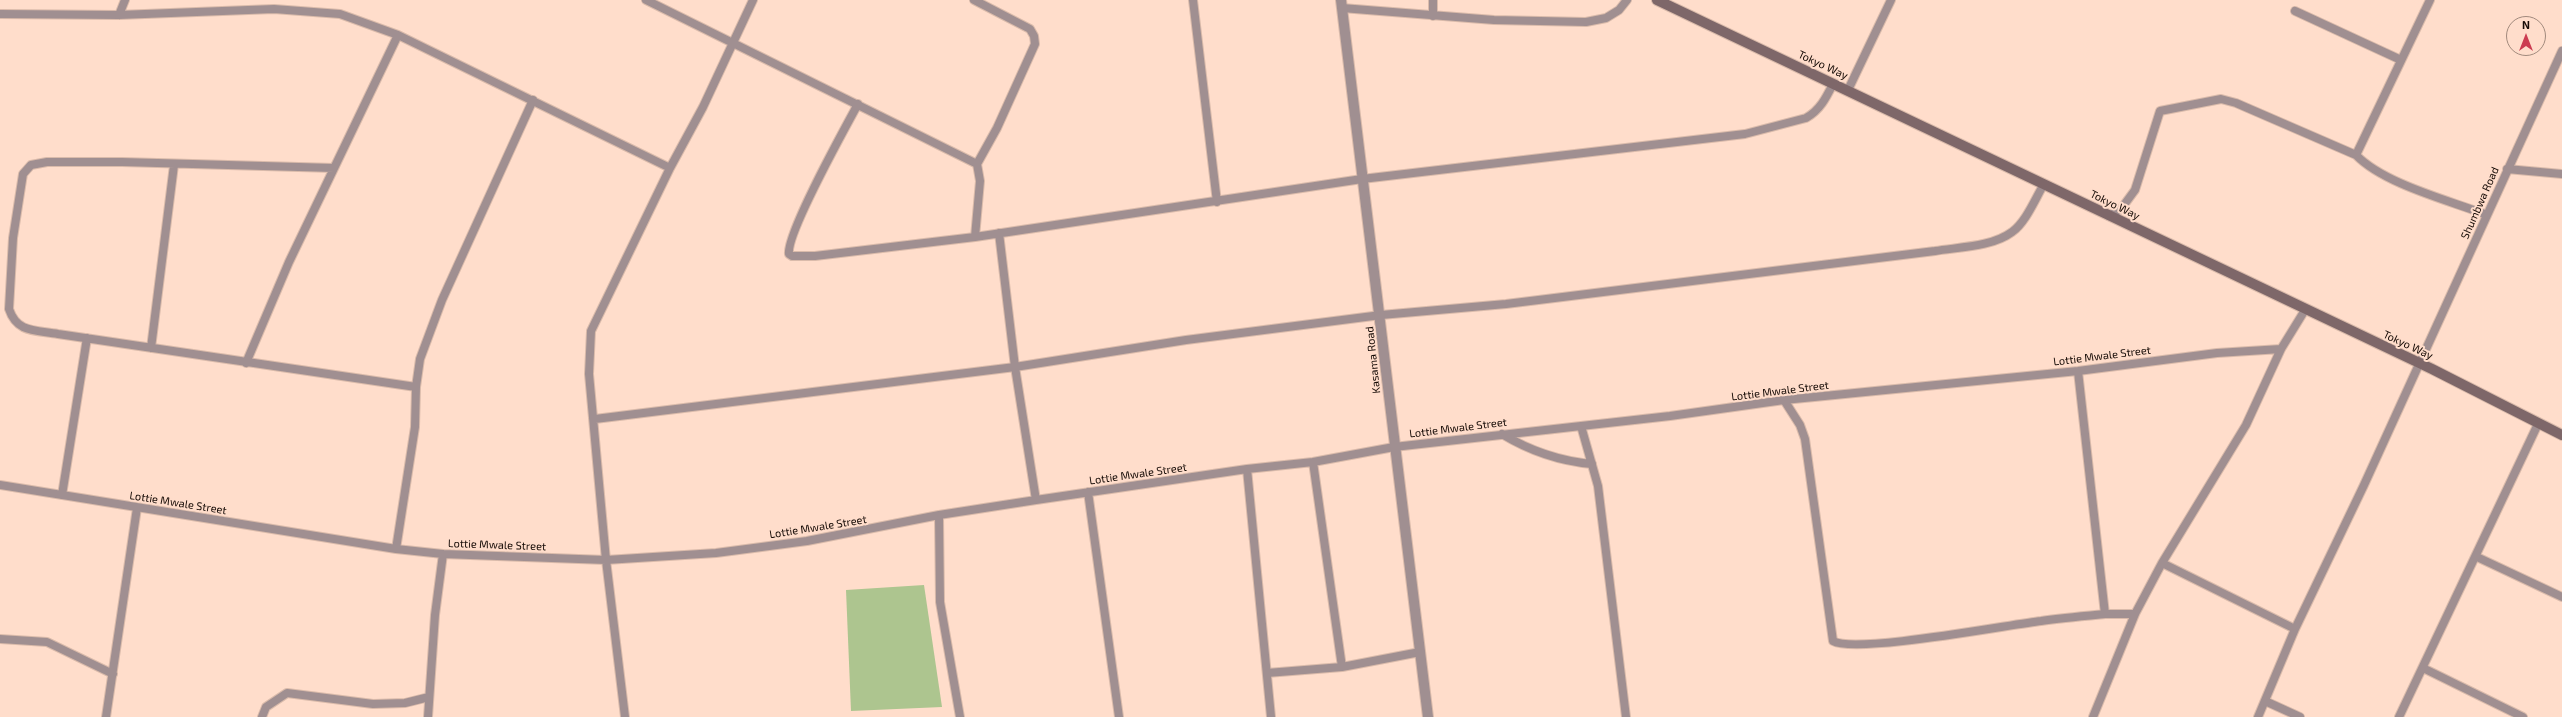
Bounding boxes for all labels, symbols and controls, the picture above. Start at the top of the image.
north arrow [2506,16,2546,56]
text: N [2522,18,2530,31]
street label: Tokyo Way [1796,48,1850,82]
street label: Shumbwa Road [2458,165,2502,241]
street label: Tokyo Way [2088,187,2142,223]
street label: Kasama Road [1363,326,1383,394]
street label: Tokyo Way [2381,328,2435,362]
street label: Lottie Mwale Street [2052,343,2152,369]
street label: Lottie Mwale Street [1730,378,1830,404]
street label: Lottie Mwale Street [1408,415,1508,441]
street label: Lottie Mwale Street [1088,461,1188,487]
street label: Lottie Mwale Street [128,489,228,517]
street label: Lottie Mwale Street [768,513,868,541]
street label: Lottie Mwale Street [448,537,546,553]

